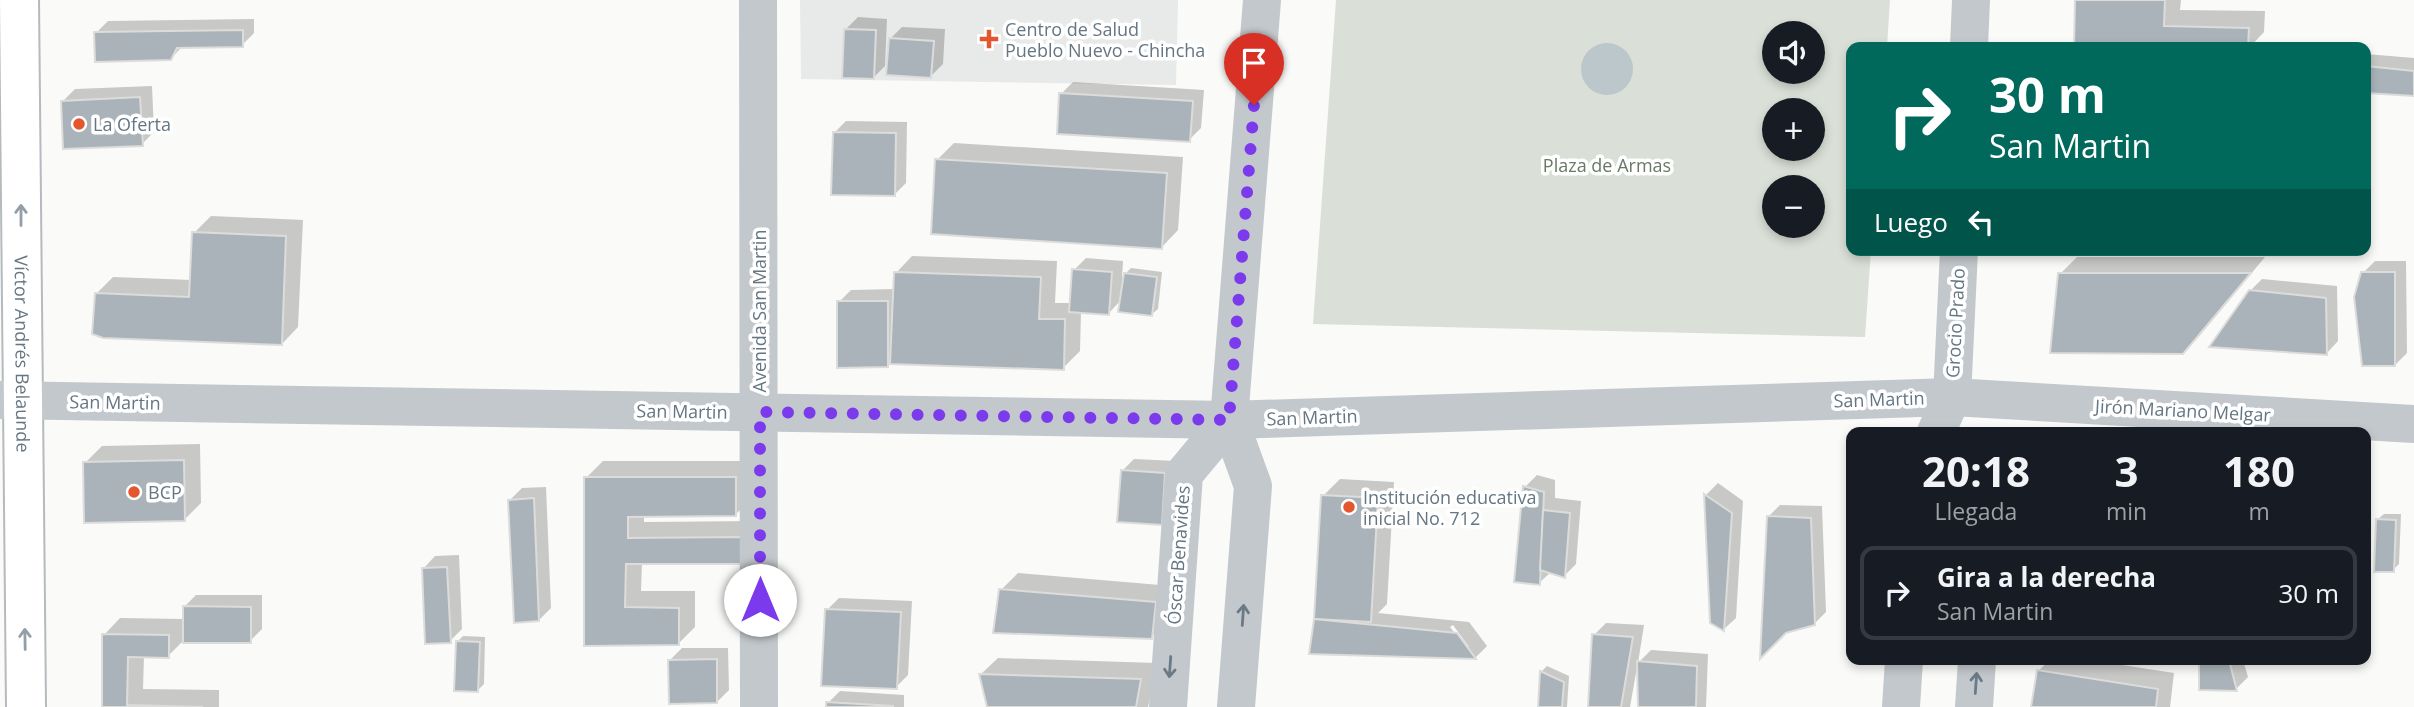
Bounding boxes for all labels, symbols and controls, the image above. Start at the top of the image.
place label: Centro de Salud Pueblo Nuevo - Chincha [1005,17,1205,62]
map controls [1762,21,1825,238]
button: sound [1762,21,1825,84]
marker: Centro de Salud Pueblo Nuevo - Chincha [979,29,999,49]
pin [1224,33,1284,105]
icon: arrive [1235,44,1273,82]
text: 30 m [1989,61,2106,127]
icon: right [1874,70,1965,161]
button: + [1762,98,1825,161]
place label: La Oferta [93,112,171,136]
marker: La Oferta [71,116,87,132]
text: San Martin [1989,124,2151,167]
park label: Plaza de Armas [1543,153,1671,177]
button: − [1762,175,1825,238]
icon: left [1962,203,2000,241]
one-way arrow [14,204,28,227]
text: Luego [1874,204,1948,240]
street label: Avenida San Martin [747,230,771,392]
street label: Víctor Andrés Belaunde [10,255,35,453]
street label: Grocio Prado [1940,267,1970,379]
street label: San Martin [1833,385,1925,413]
street label: San Martin [69,389,161,415]
street label: Jirón Mariano Melgar [2093,393,2272,427]
street label: San Martin [636,398,728,424]
street label: San Martin [1266,403,1358,431]
text: 20:18 [1922,442,2030,499]
text: 3 [2114,442,2139,499]
text: 180 [2223,442,2295,499]
place label: BCP [148,480,182,504]
marker: BCP [126,484,142,500]
street label: Óscar Benavides [1161,485,1195,625]
place label: Institución educativa inicial No. 712 [1363,485,1537,530]
text: Llegada [1935,495,2017,527]
text: min [2106,495,2147,527]
text: m [2248,495,2270,527]
marker: Institución educativa inicial No. 712 [1341,499,1357,515]
text: Gira a la derecha [1937,559,2156,595]
position arrow [723,563,797,637]
icon: right [1878,574,1916,612]
text: 30 m [2278,575,2339,611]
text: San Martin [1937,595,2053,627]
one-way arrow [1237,604,1250,626]
one-way arrow [19,628,32,651]
one-way arrow [1164,656,1177,679]
one-way arrow [1970,673,1983,695]

